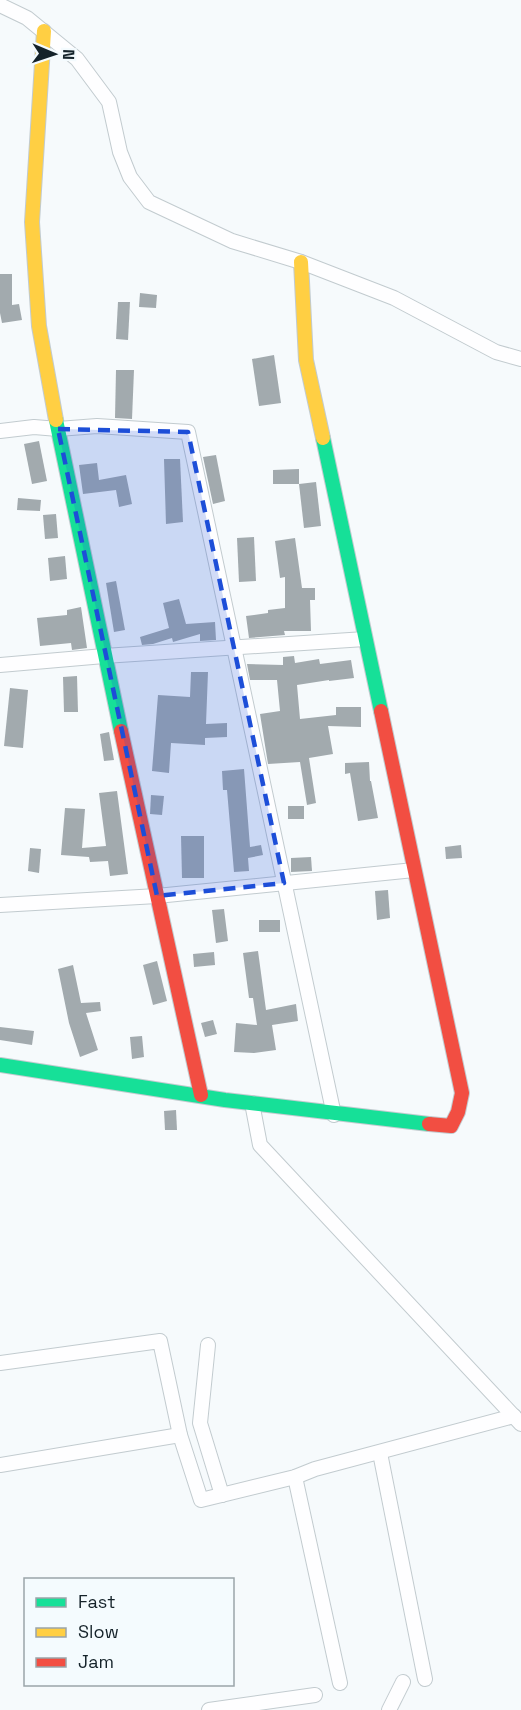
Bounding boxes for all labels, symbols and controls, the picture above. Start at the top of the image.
north arrow [24,24,84,84]
text: N [58,49,79,60]
legend [24,1578,234,1686]
text: Fast [78,1590,115,1613]
text: Slow [78,1620,119,1643]
text: Jam [78,1650,114,1673]

